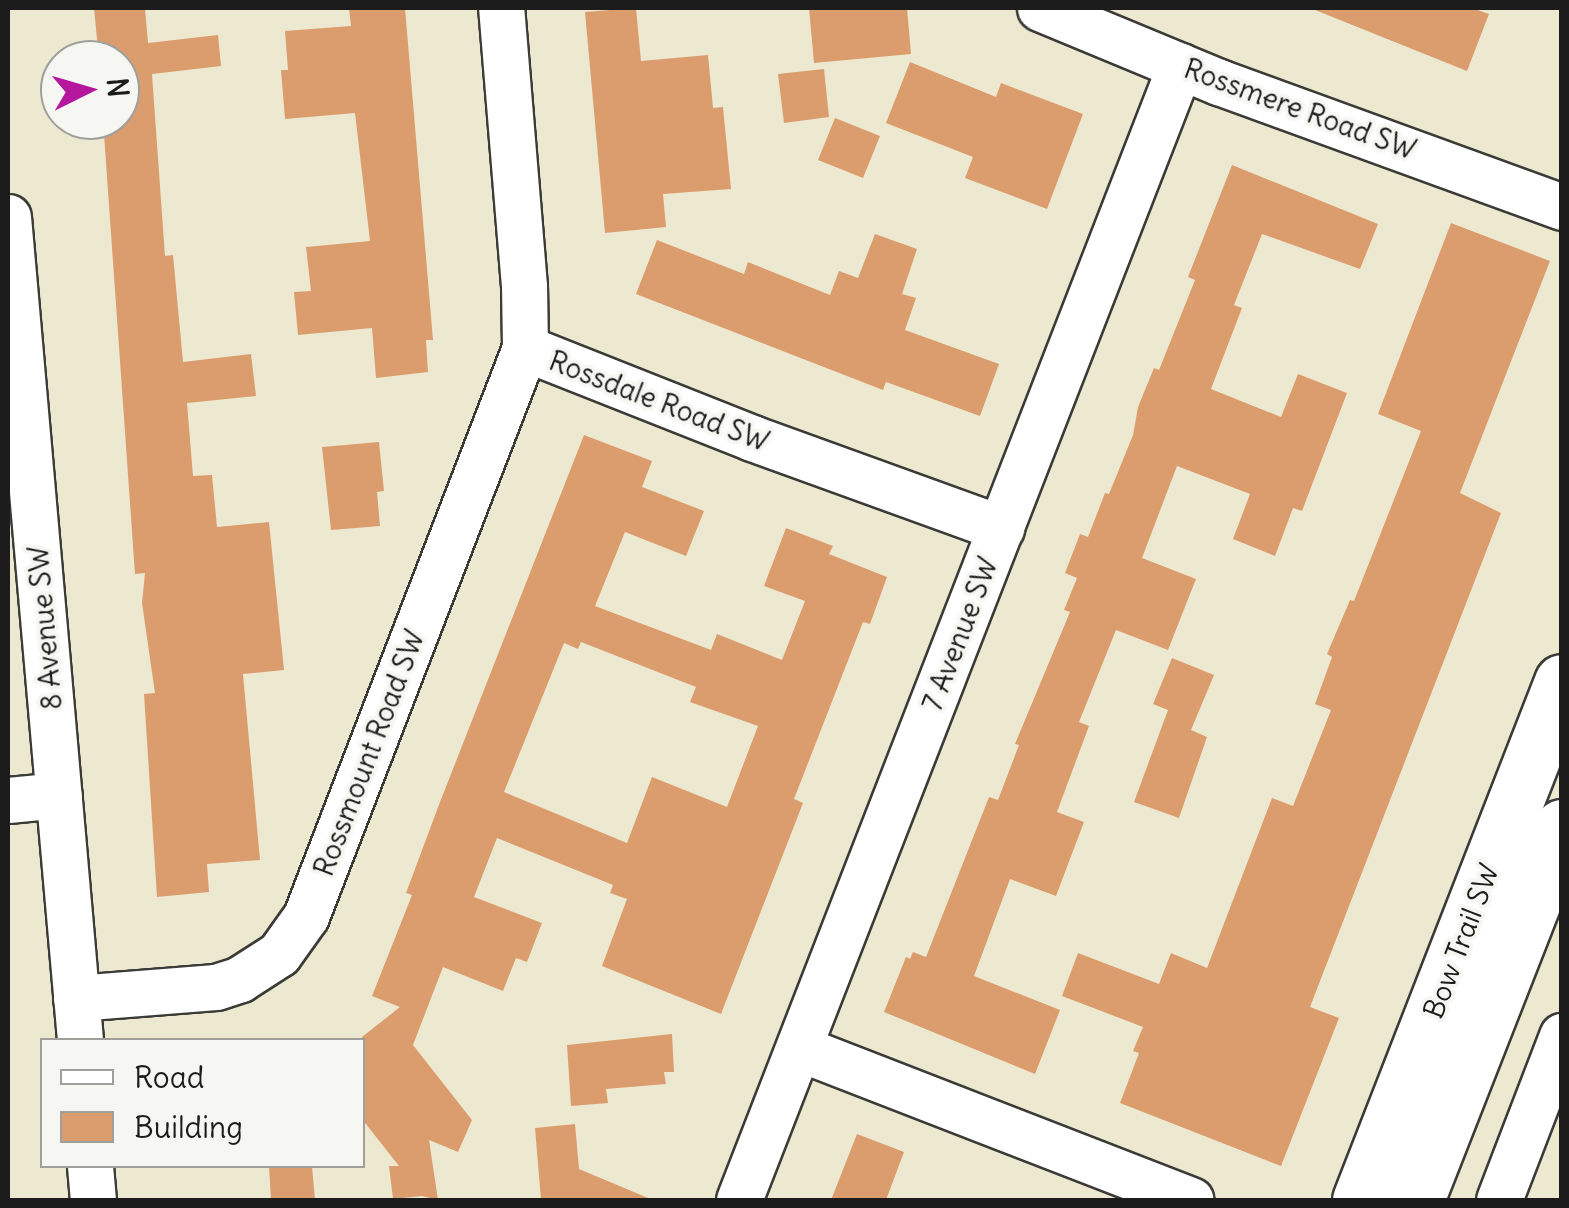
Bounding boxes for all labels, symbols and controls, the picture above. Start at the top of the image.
north arrow [40,40,140,140]
street label: Rossmere Road SW [1180,51,1420,167]
text: N [99,76,137,99]
street label: Rossdale Road SW [544,344,774,458]
street label: 8 Avenue SW [21,545,69,711]
street label: 7 Avenue SW [915,552,1005,716]
street label: Rossmount Road SW [307,625,431,881]
street label: Bow Trail SW [1416,859,1506,1023]
legend [40,1038,365,1168]
text: Road [134,1058,204,1096]
text: Building [134,1108,243,1146]

